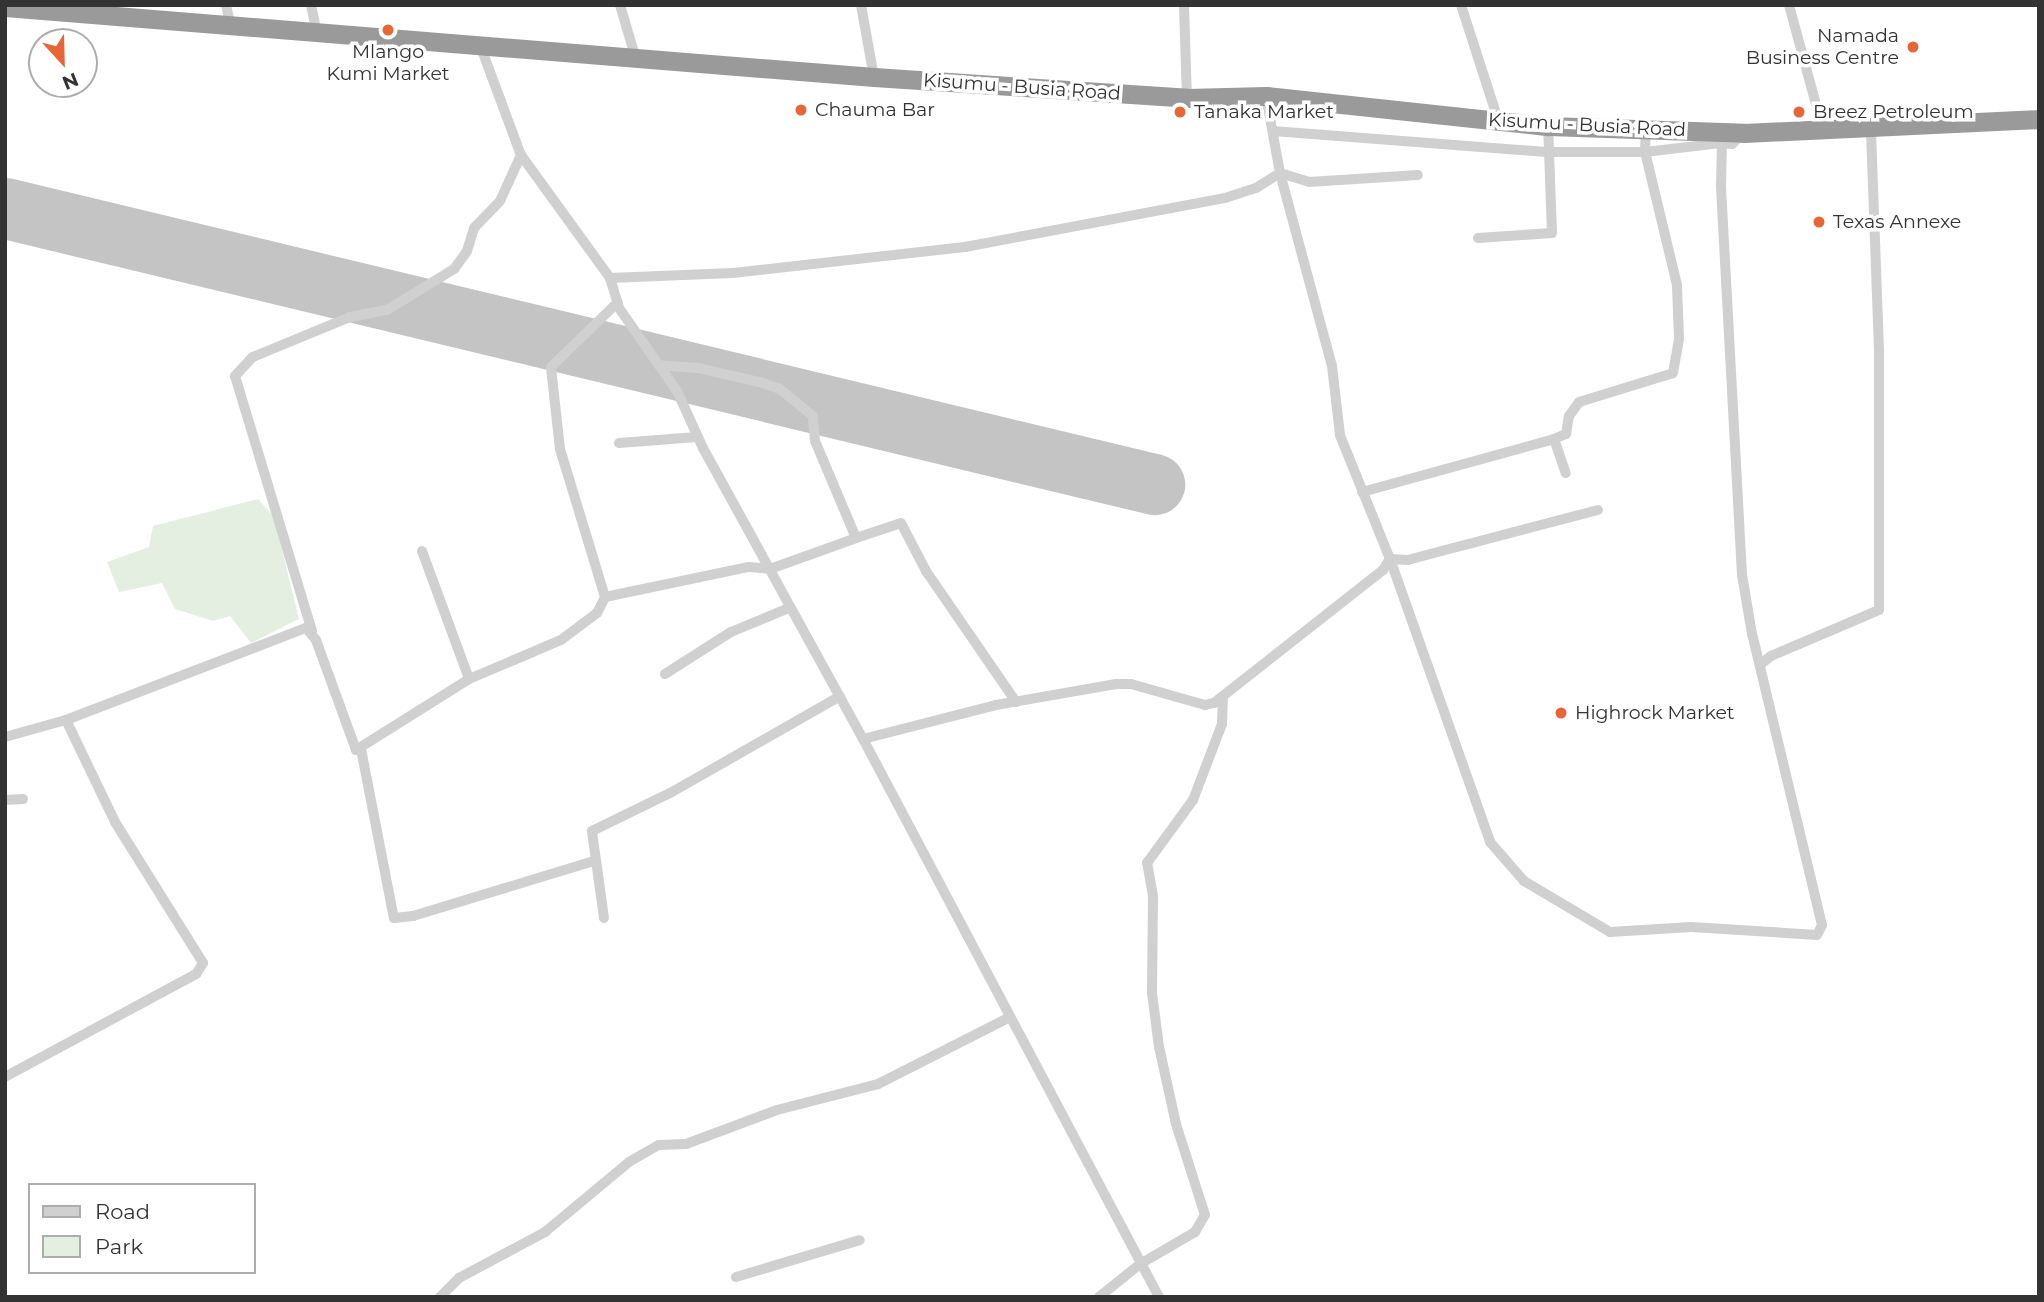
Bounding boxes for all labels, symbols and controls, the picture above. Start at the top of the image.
marker: Mlango Kumi Market [380,22,396,38]
place label: Namada Business Centre [1746,25,1899,69]
north arrow [28,28,98,98]
marker: Namada Business Centre [1905,39,1921,55]
place label: Mlango Kumi Market [326,41,450,85]
text: N [59,68,82,95]
street label: Kisumu - Busia Road [922,69,1122,105]
place label: Chauma Bar [815,99,935,121]
place label: Tanaka Market [1194,101,1334,123]
place label: Breez Petroleum [1813,101,1974,123]
marker: Chauma Bar [793,102,809,118]
marker: Tanaka Market [1172,104,1188,120]
marker: Breez Petroleum [1791,104,1807,120]
street label: Kisumu - Busia Road [1487,108,1687,142]
place label: Texas Annexe [1833,211,1961,233]
marker: Texas Annexe [1811,214,1827,230]
place label: Highrock Market [1575,702,1735,724]
marker: Highrock Market [1553,705,1569,721]
legend [28,1183,256,1274]
text: Road [95,1199,150,1224]
text: Park [95,1234,143,1259]

